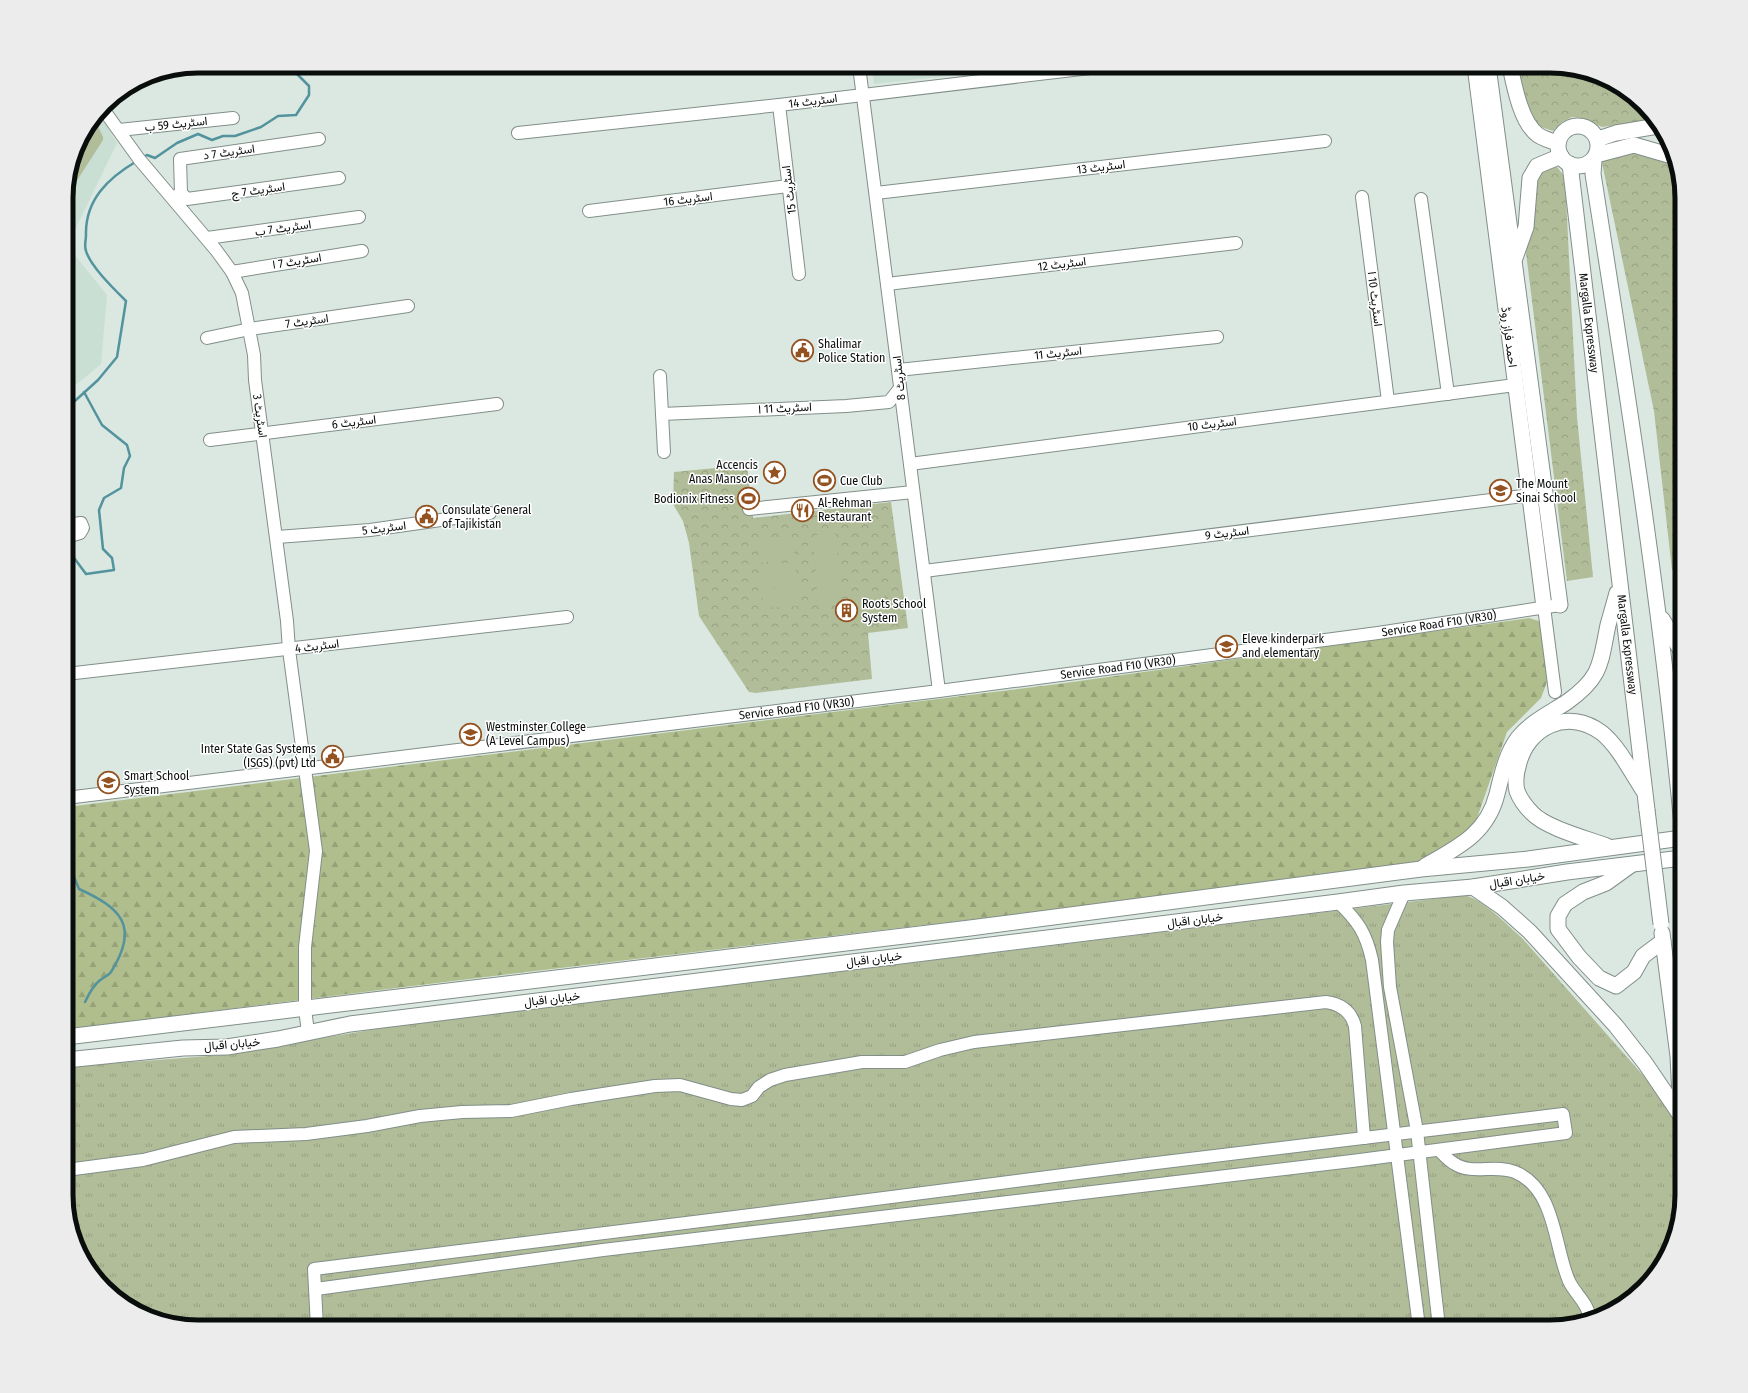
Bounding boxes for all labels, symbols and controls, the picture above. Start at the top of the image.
street label: اسٹریٹ 14 [788,91,838,112]
street label: اسٹریٹ 59 ب [144,114,208,135]
street label: اسٹریٹ 7 د [202,141,256,164]
street label: اسٹریٹ 13 [1076,157,1126,178]
street label: اسٹریٹ 15 [779,165,800,215]
street label: اسٹریٹ 7 ج [230,179,286,203]
street label: اسٹریٹ 16 [663,189,713,210]
street label: اسٹریٹ 7 ب [254,217,312,240]
street label: اسٹریٹ 7 ا [272,250,323,273]
street label: اسٹریٹ 12 [1037,254,1087,275]
street label: اسٹریٹ 10 ا [1364,271,1385,327]
street label: Margalla Expressway [1576,272,1602,374]
street label: احمد فراز روڈ [1497,306,1520,368]
street label: اسٹریٹ 7 [284,311,330,332]
place label: Shalimar Police Station [818,337,885,365]
public building icon: Shalimar Police Station [790,338,816,364]
street label: اسٹریٹ 11 [1033,344,1083,363]
street label: اسٹریٹ 8 [890,355,909,401]
street label: اسٹریٹ 3 [249,393,270,439]
street label: اسٹریٹ 11 ا [758,400,812,417]
street label: اسٹریٹ 6 [331,412,377,433]
street label: اسٹریٹ 10 [1187,414,1238,435]
place label: Accencis Anas Mansoor [689,458,759,486]
place icon: Accencis Anas Mansoor [761,459,787,485]
sports icon: Cue Club [811,468,837,494]
place label: Cue Club [840,474,883,488]
place label: The Mount Sinai School [1516,477,1576,505]
school or university icon: The Mount Sinai School [1487,478,1513,504]
sports icon: Bodionix Fitness [736,486,762,512]
place label: Bodionix Fitness [654,492,734,506]
place label: Al-Rehman Restaurant [818,496,872,524]
restaurant icon: Al-Rehman Restaurant [789,497,815,523]
place label: Consulate General of Tajikistan [442,503,531,531]
public building icon: Consulate General of Tajikistan [414,504,440,530]
street label: اسٹریٹ 5 [361,518,407,539]
street label: اسٹریٹ 9 [1204,523,1250,544]
street label: Margalla Expressway [1614,594,1640,696]
place label: Roots School System [862,597,926,625]
building icon: Roots School System [833,598,859,624]
street label: Service Road F10 (VR30) [1381,608,1498,639]
place label: Eleve kinderpark and elementary [1242,632,1324,660]
school or university icon: Eleve kinderpark and elementary [1213,633,1239,659]
street label: اسٹریٹ 4 [294,636,340,657]
street label: Service Road F10 (VR30) [1059,653,1177,682]
street label: Service Road F10 (VR30) [738,694,855,722]
place label: Westminster College (A Level Campus) [486,720,586,748]
school or university icon: Westminster College (A Level Campus) [458,721,484,747]
place label: Inter State Gas Systems (ISGS) (pvt) Ltd [201,742,316,770]
public building icon: Inter State Gas Systems (ISGS) (pvt) Ltd [319,743,345,769]
place label: Smart School System [124,769,189,797]
school or university icon: Smart School System [96,770,122,796]
street label: خیابان اقبال [1488,869,1546,892]
street label: خیابان اقبال [1166,910,1224,931]
street label: خیابان اقبال [845,949,903,970]
street label: خیابان اقبال [523,989,581,1010]
street label: خیابان اقبال [203,1035,261,1054]

